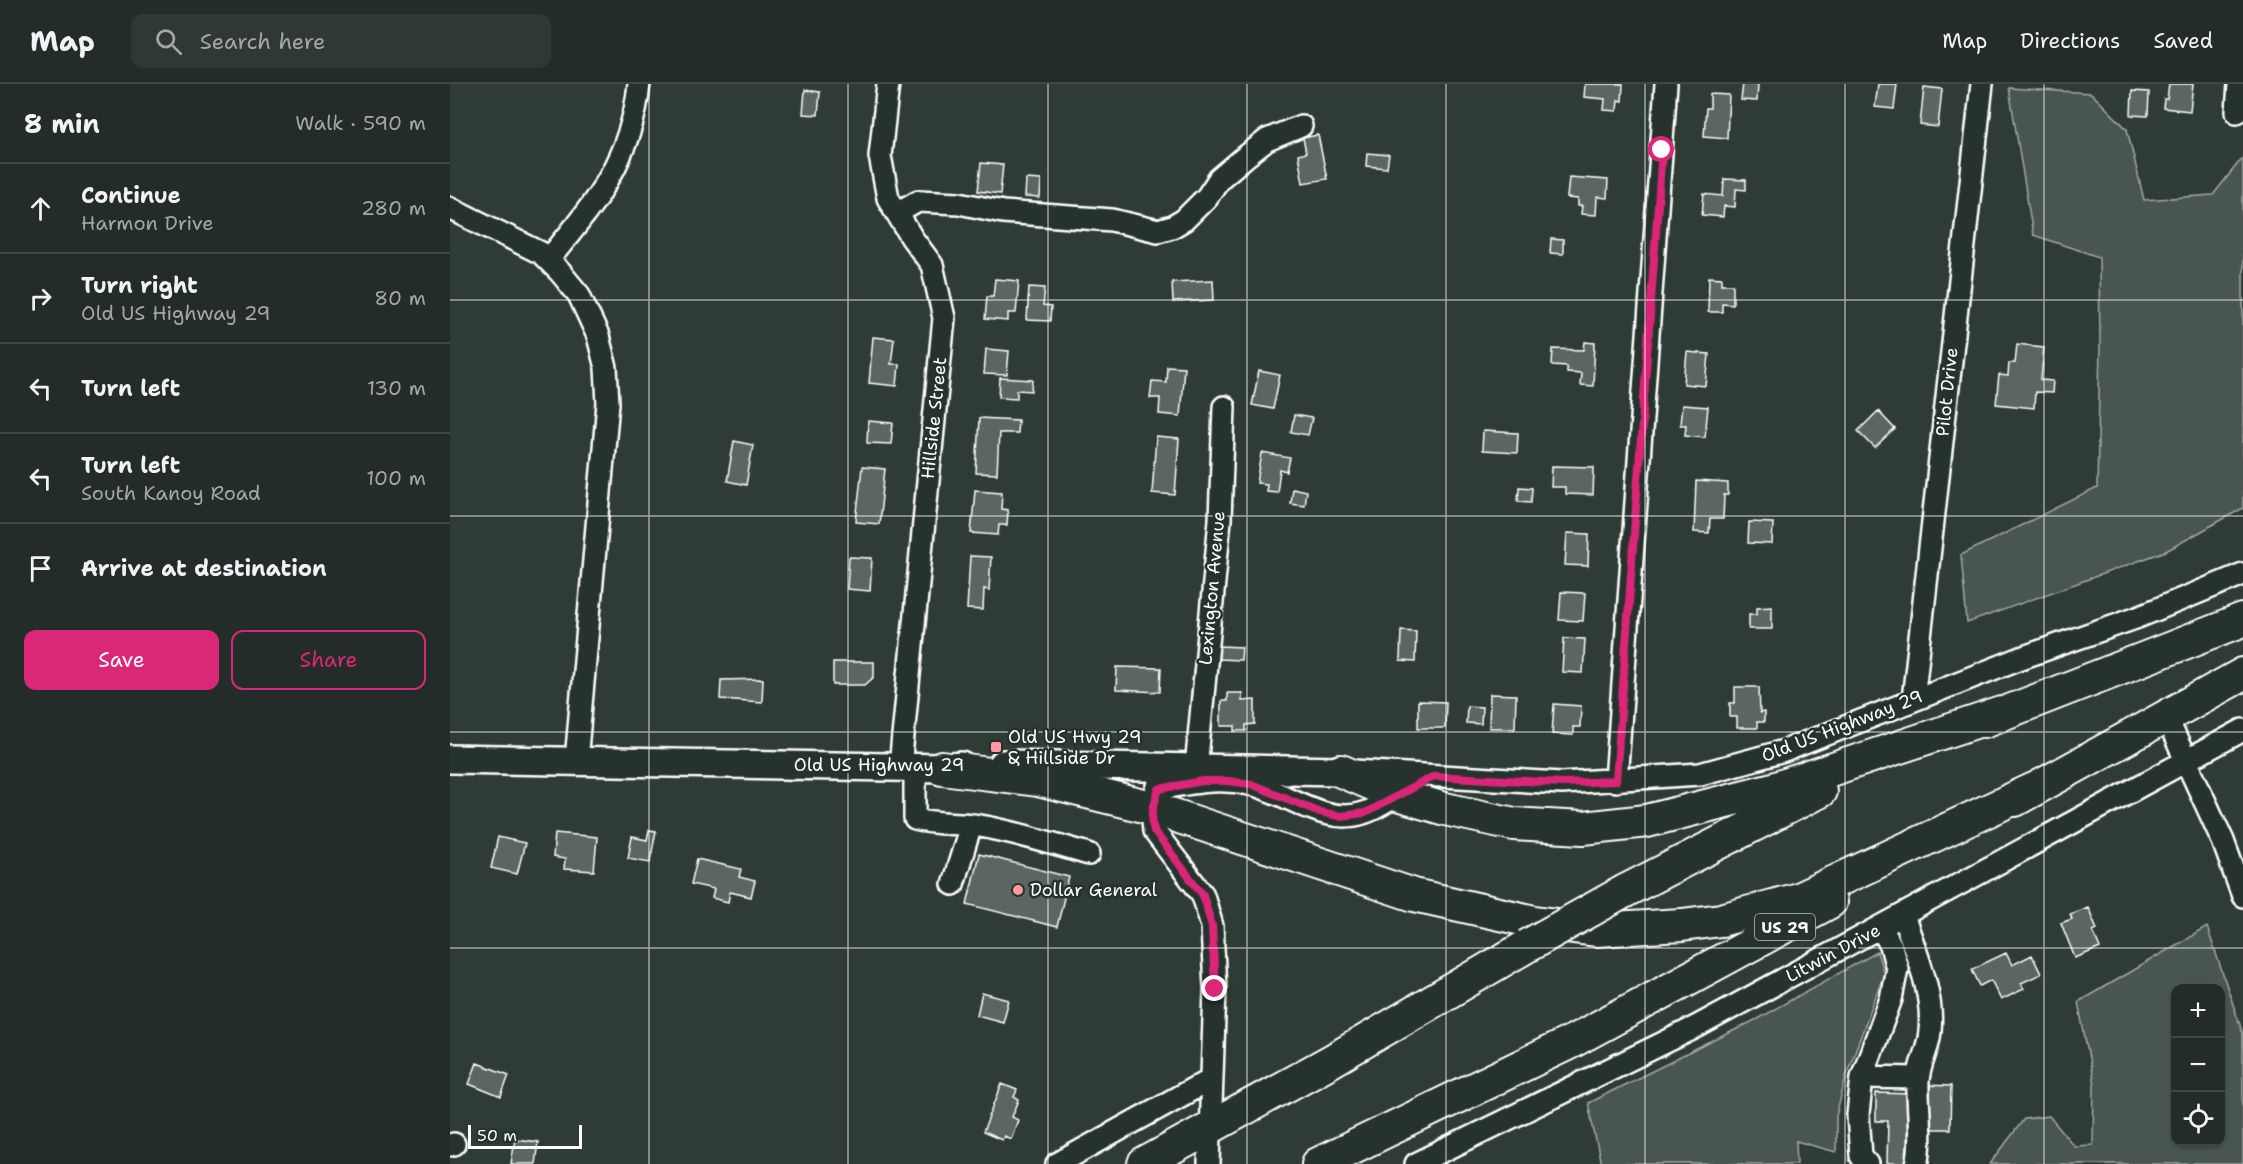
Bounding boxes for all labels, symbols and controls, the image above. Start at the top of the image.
search box [131,14,551,68]
text: Map [30,22,95,60]
icon: search [152,25,185,58]
text: Search here [200,27,325,56]
text: Map [1942,27,1987,55]
text: Directions [2020,27,2120,55]
text: Saved [2153,27,2213,55]
text: 8 min [24,106,100,141]
text: Walk · 590 m [295,110,426,136]
route start [1648,136,1674,162]
text: Continue [81,181,181,210]
icon: ahead [24,192,57,225]
text: 280 m [361,195,426,221]
text: Harmon Drive [81,210,214,236]
text: Turn right [81,271,198,300]
icon: right [24,282,57,315]
text: 80 m [374,285,426,311]
text: Old US Highway 29 [81,300,271,326]
street label: Pilot Drive [1930,346,1964,438]
street label: Hillside Street [916,356,952,480]
icon: left [24,372,57,405]
text: Turn left [81,374,180,403]
text: 130 m [367,375,426,401]
text: Turn left [81,451,180,480]
icon: left [24,462,57,495]
text: 100 m [366,465,426,491]
text: South Kanoy Road [81,480,261,506]
street label: Lexington Avenue [1193,510,1231,666]
icon: arrive [24,552,57,585]
text: Arrive at destination [81,554,327,583]
button: Save [24,630,219,690]
button: Share [231,630,426,690]
street label: Old US Highway 29 [1758,684,1926,768]
place label: Old US Hwy 29 & Hillside Dr [1008,725,1142,770]
marker: Old US Hwy 29 & Hillside Dr [989,740,1003,754]
street label: Old US Highway 29 [794,753,964,777]
place label: Dollar General [1030,878,1158,902]
marker: Dollar General [1011,883,1025,897]
road number: US 29 [1755,914,1815,940]
street label: Litwin Drive [1782,918,1884,988]
route end [1201,975,1227,1001]
map controls [2171,984,2225,1146]
button: + [2171,984,2225,1038]
button: − [2171,1038,2225,1092]
button: locate [2171,1092,2225,1146]
scale bar [468,1122,582,1150]
text: 50 m [477,1125,517,1146]

